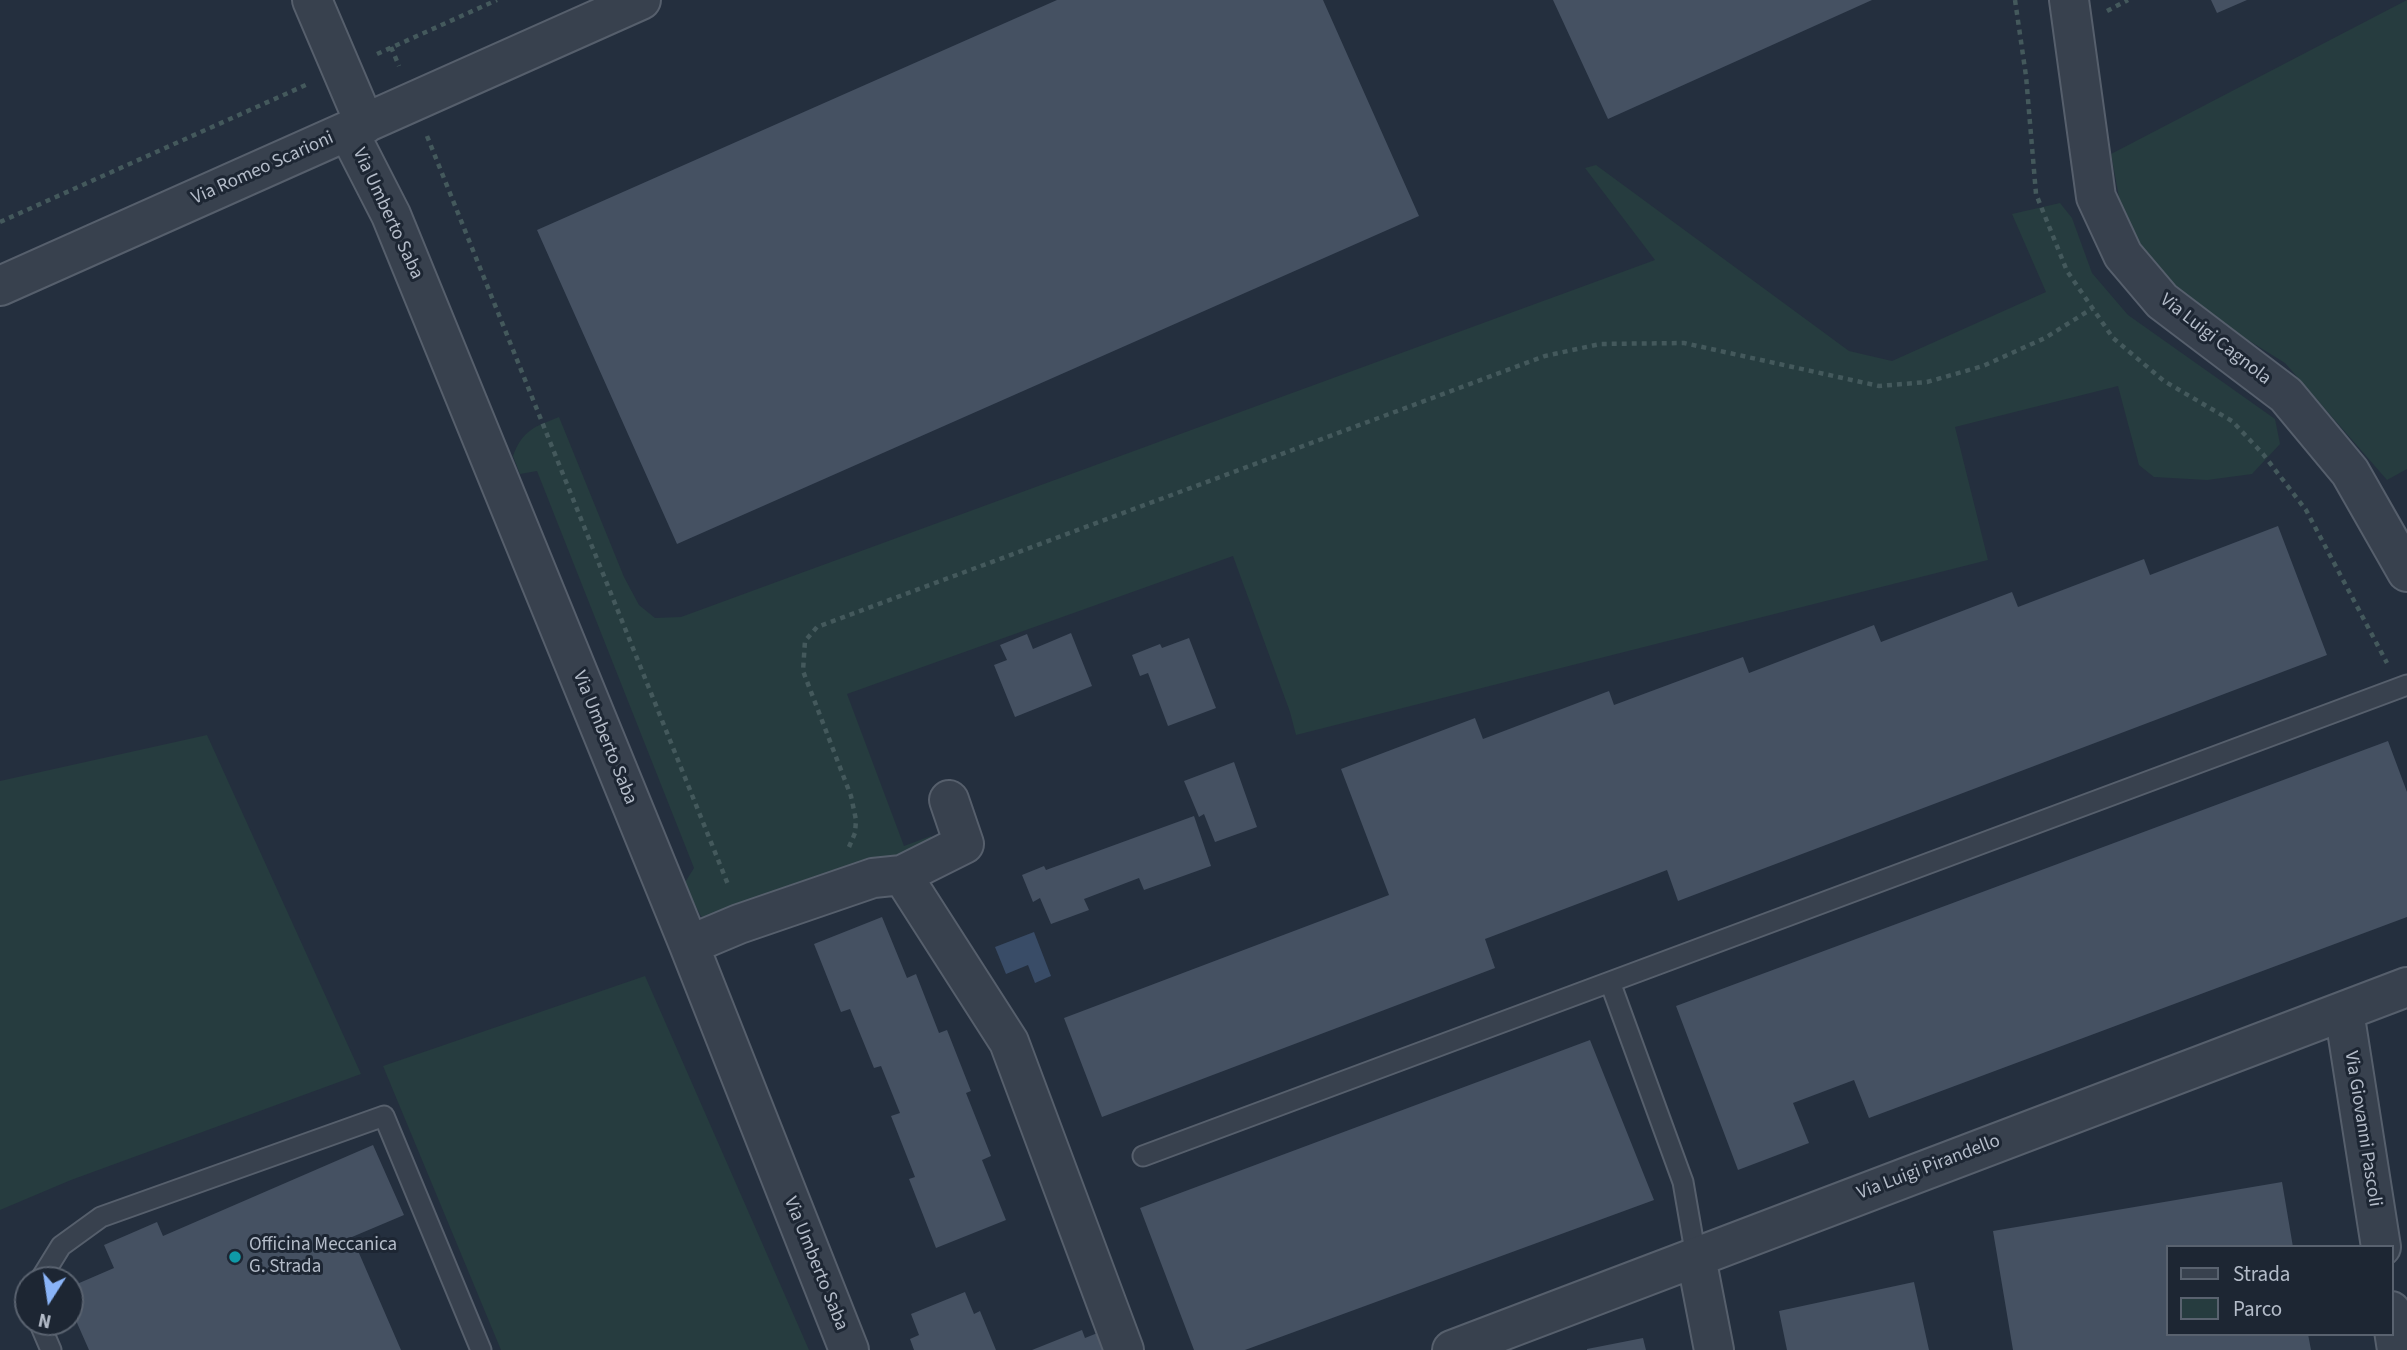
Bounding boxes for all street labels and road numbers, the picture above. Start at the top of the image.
street label: Via Romeo Scarioni [189,127,337,211]
street label: Via Umberto Saba [347,145,427,283]
street label: Via Luigi Cagnola [2155,289,2275,391]
street label: Via Umberto Saba [567,668,641,808]
street label: Via Giovanni Pascoli [2338,1050,2386,1208]
street label: Via Luigi Pirandello [1854,1130,2004,1206]
street label: Via Umberto Saba [778,1194,852,1334]

